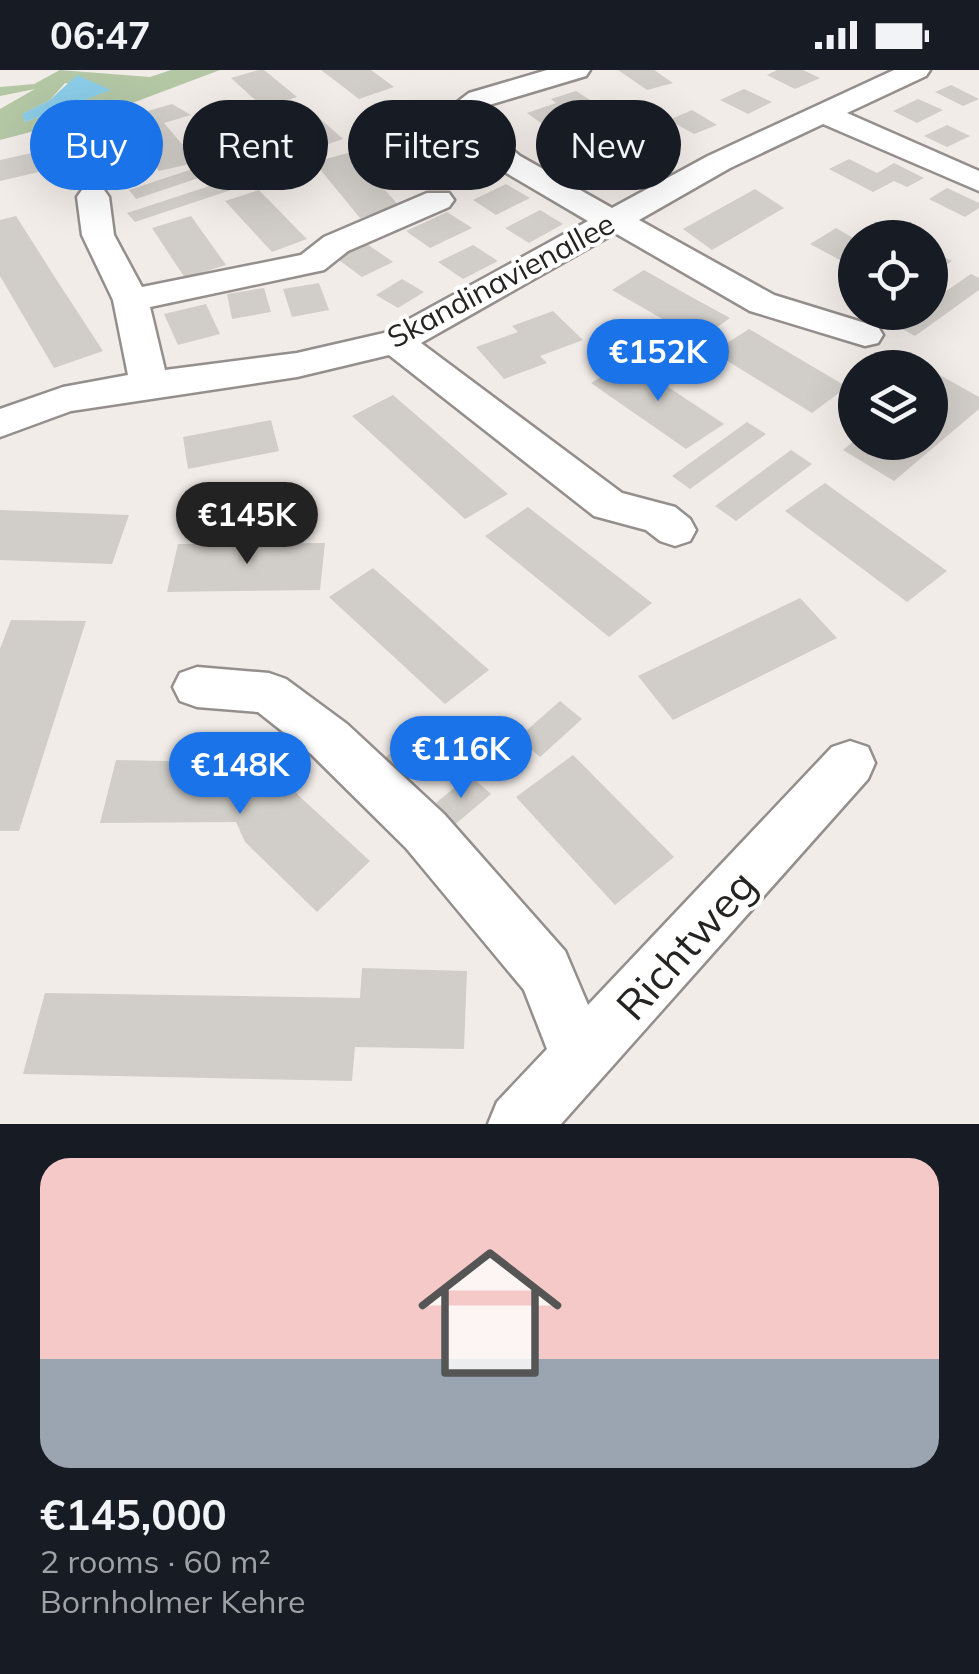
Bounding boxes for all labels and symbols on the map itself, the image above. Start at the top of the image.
street label: Skandinavienallee [380,204,621,356]
pin: €152K [588,319,728,404]
pin: €145K [177,482,317,567]
pin: €116K [391,716,531,801]
pin: €148K [170,732,310,817]
street label: Richtweg [604,859,767,1031]

